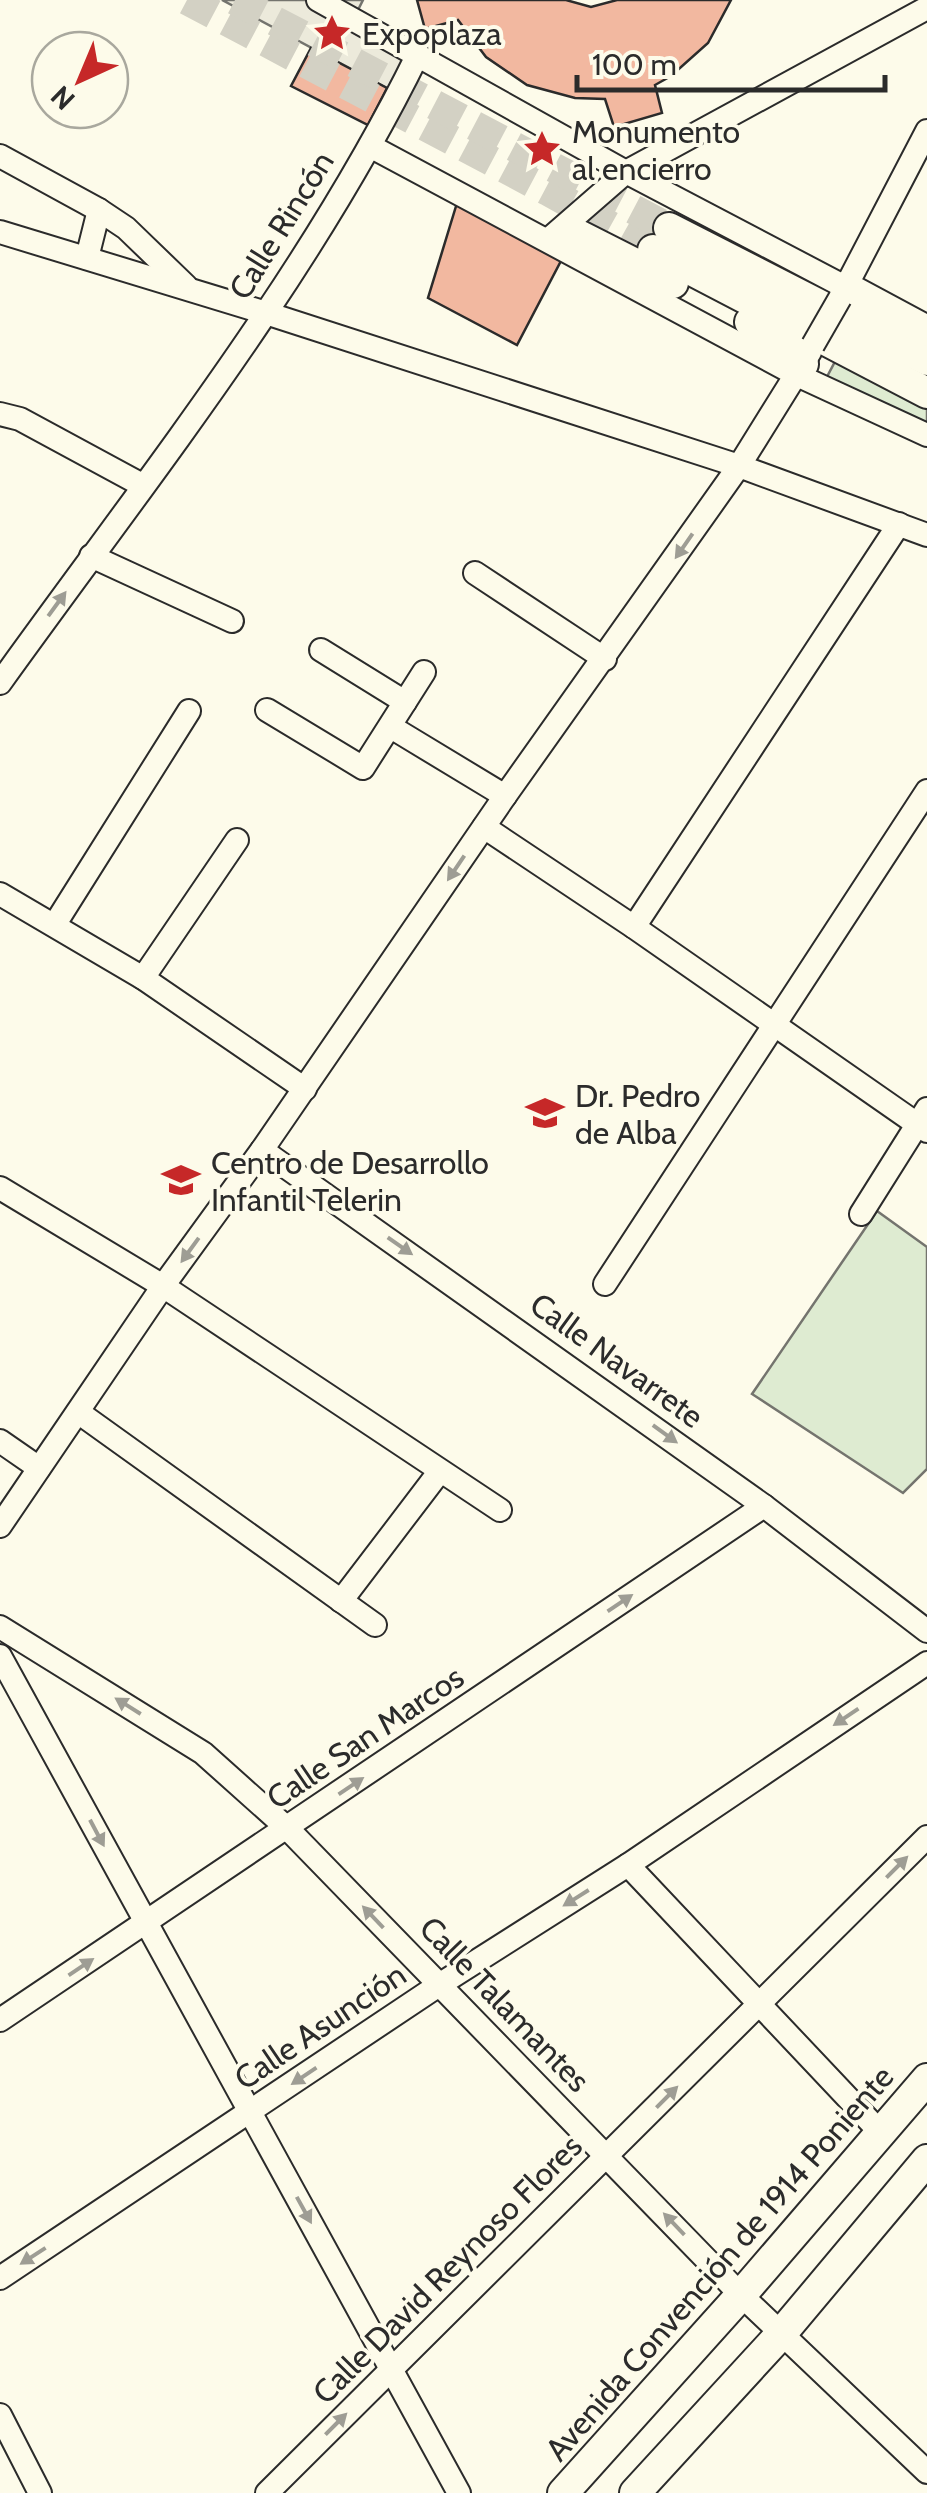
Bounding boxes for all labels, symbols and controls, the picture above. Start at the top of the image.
place icon: Expoplaza [311,12,353,54]
place label: Expoplaza [362,14,502,53]
north arrow [30,30,130,130]
scale bar [577,30,884,92]
text: 100 m [592,46,677,83]
text: N [44,79,82,117]
place label: Monumento al encierro [572,112,740,188]
place icon: Monumento al encierro [521,128,563,170]
street label: Calle Rincón [220,144,342,306]
one-way arrow [674,532,694,559]
one-way arrow [47,591,66,617]
one-way arrow [447,855,465,882]
place label: Dr. Pedro de Alba [575,1076,700,1152]
school or university icon: Dr. Pedro de Alba [524,1092,566,1134]
place label: Centro de Desarrollo Infantil Telerin [211,1143,489,1219]
school or university icon: Centro de Desarrollo Infantil Telerin [160,1159,202,1201]
one-way arrow [387,1236,413,1255]
one-way arrow [180,1237,200,1263]
street label: Calle Navarrete [523,1284,711,1436]
one-way arrow [651,1424,678,1444]
one-way arrow [607,1595,634,1613]
street label: Calle San Marcos [259,1657,471,1817]
one-way arrow [114,1697,141,1716]
one-way arrow [833,1708,860,1726]
one-way arrow [338,1777,365,1795]
one-way arrow [89,1819,106,1848]
one-way arrow [884,1856,908,1880]
one-way arrow [562,1889,590,1906]
one-way arrow [362,1905,385,1929]
street label: Calle Talamantes [412,1908,598,2100]
street label: Calle Asunción [227,1954,413,2098]
one-way arrow [68,1958,95,1976]
street label: Avenida Convención de 1914 Poniente [537,2057,901,2469]
one-way arrow [291,2066,318,2085]
one-way arrow [654,2086,678,2109]
street label: Calle David Reynoso Flores [304,2126,590,2412]
one-way arrow [295,2196,312,2225]
one-way arrow [663,2213,686,2237]
one-way arrow [20,2246,47,2264]
one-way arrow [324,2413,348,2437]

